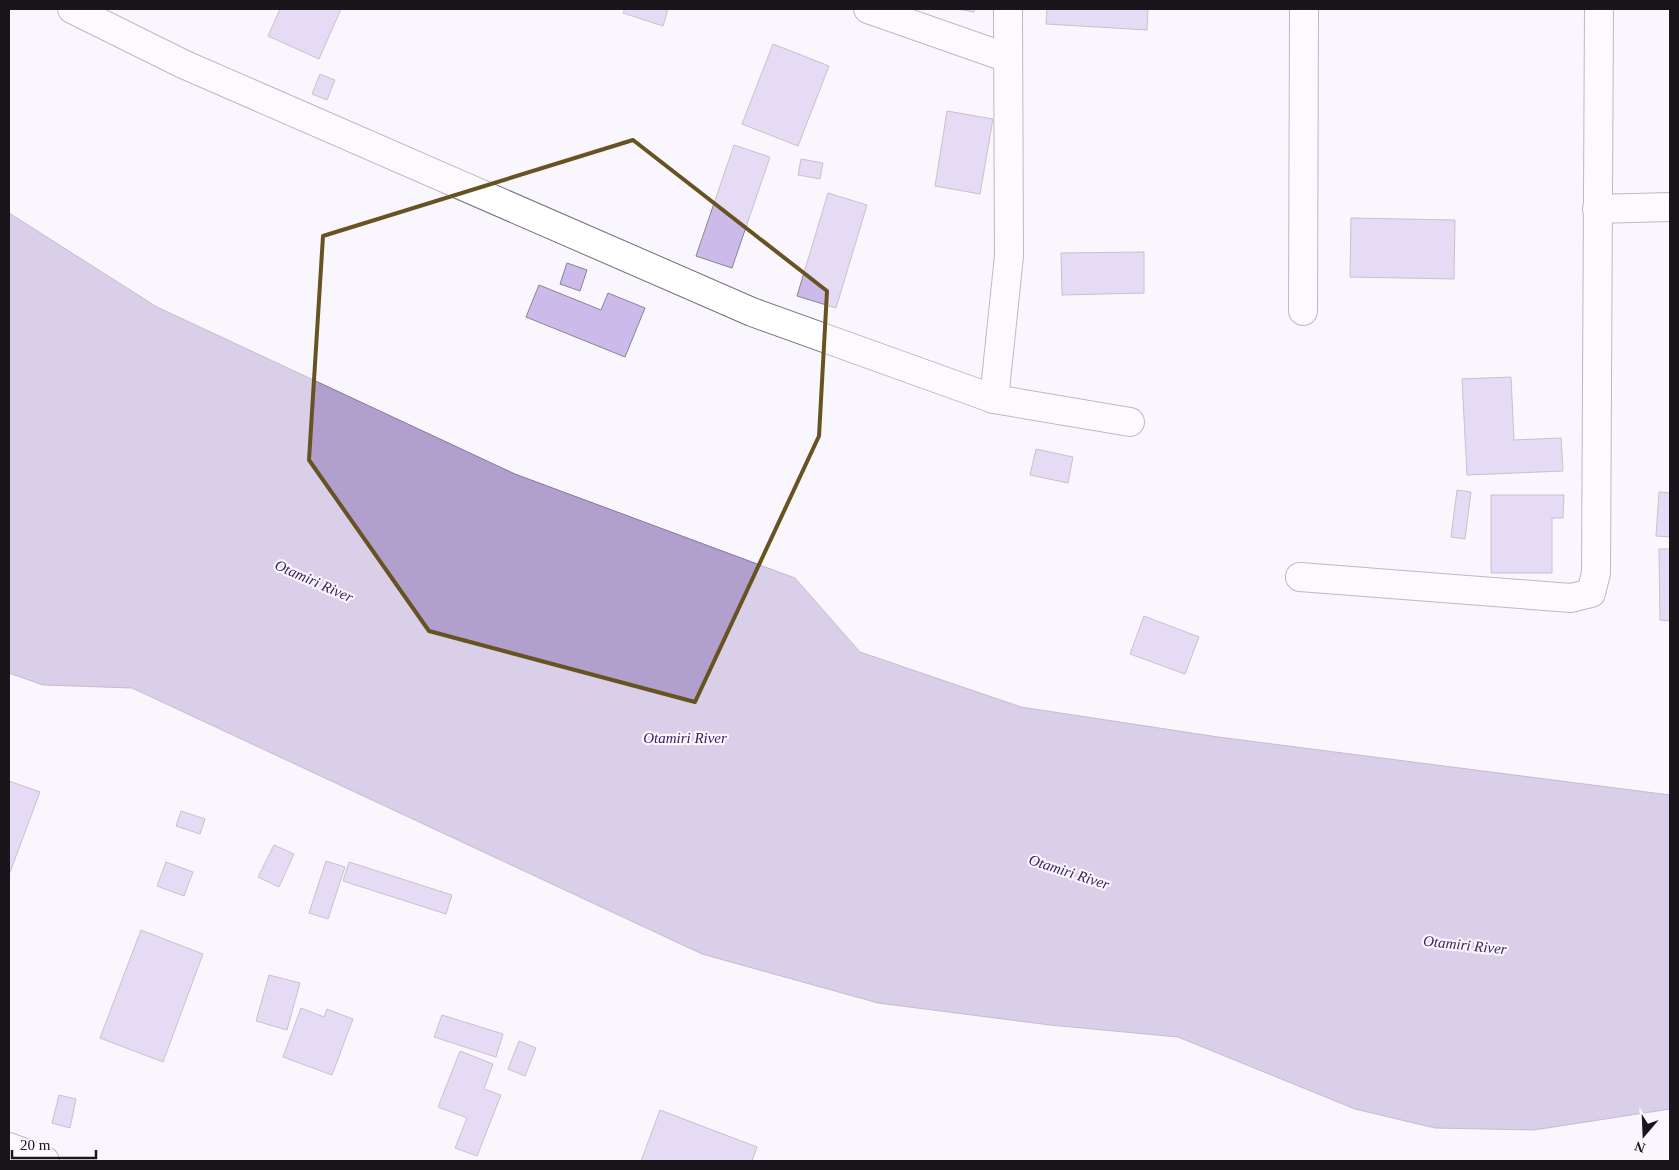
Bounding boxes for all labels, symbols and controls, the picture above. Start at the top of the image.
water label: Otamiri River [272,557,356,605]
water label: Otamiri River [643,730,727,746]
water label: Otamiri River [1027,851,1111,893]
water label: Otamiri River [1423,933,1508,957]
north arrow [1619,1110,1669,1160]
scale bar [12,1128,96,1160]
text: 20 m [20,1137,51,1153]
text: N [1633,1138,1647,1156]

